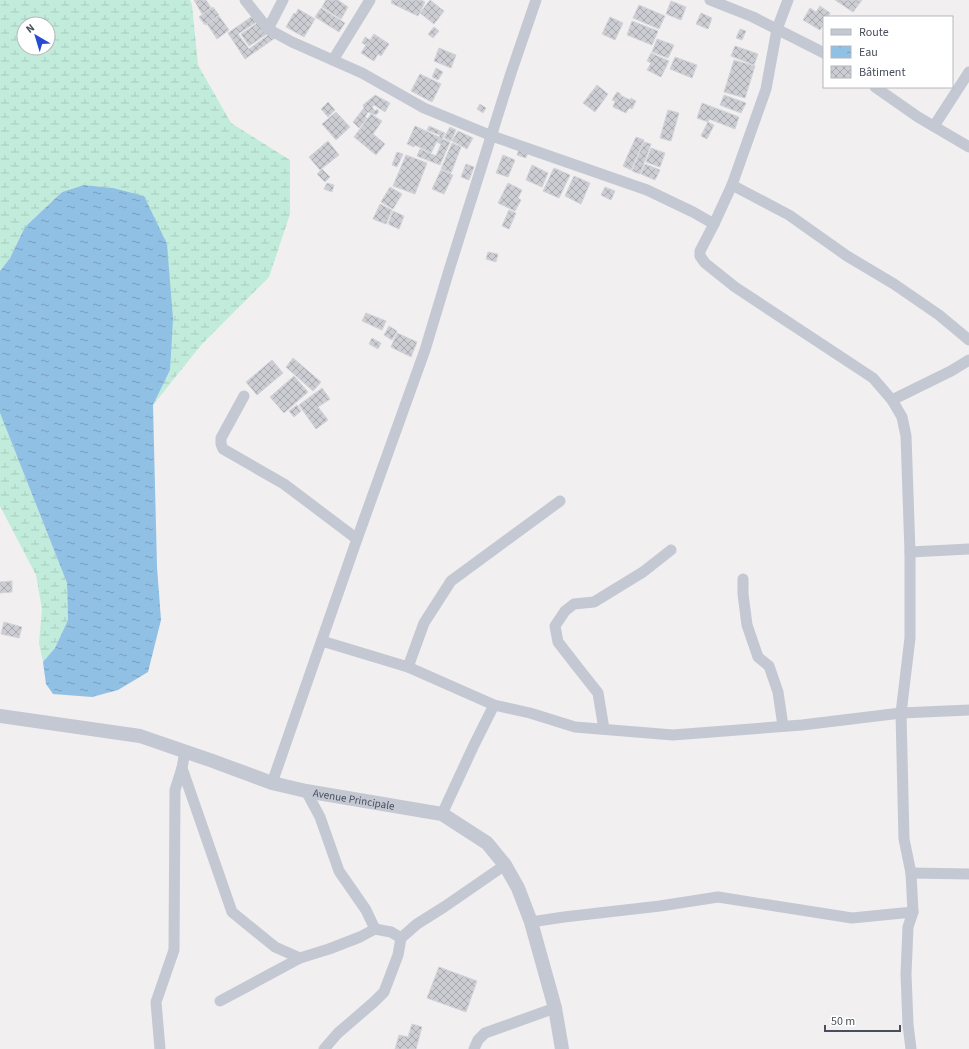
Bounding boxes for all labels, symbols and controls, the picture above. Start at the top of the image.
north arrow [16,16,56,56]
legend [823,16,953,88]
text: N [23,20,38,37]
text: Route [859,24,889,41]
text: Eau [859,44,878,61]
text: Bâtiment [859,64,905,81]
street label: Avenue Principale [312,785,396,813]
scale bar [825,1007,900,1033]
text: 50 m [831,1013,855,1030]

